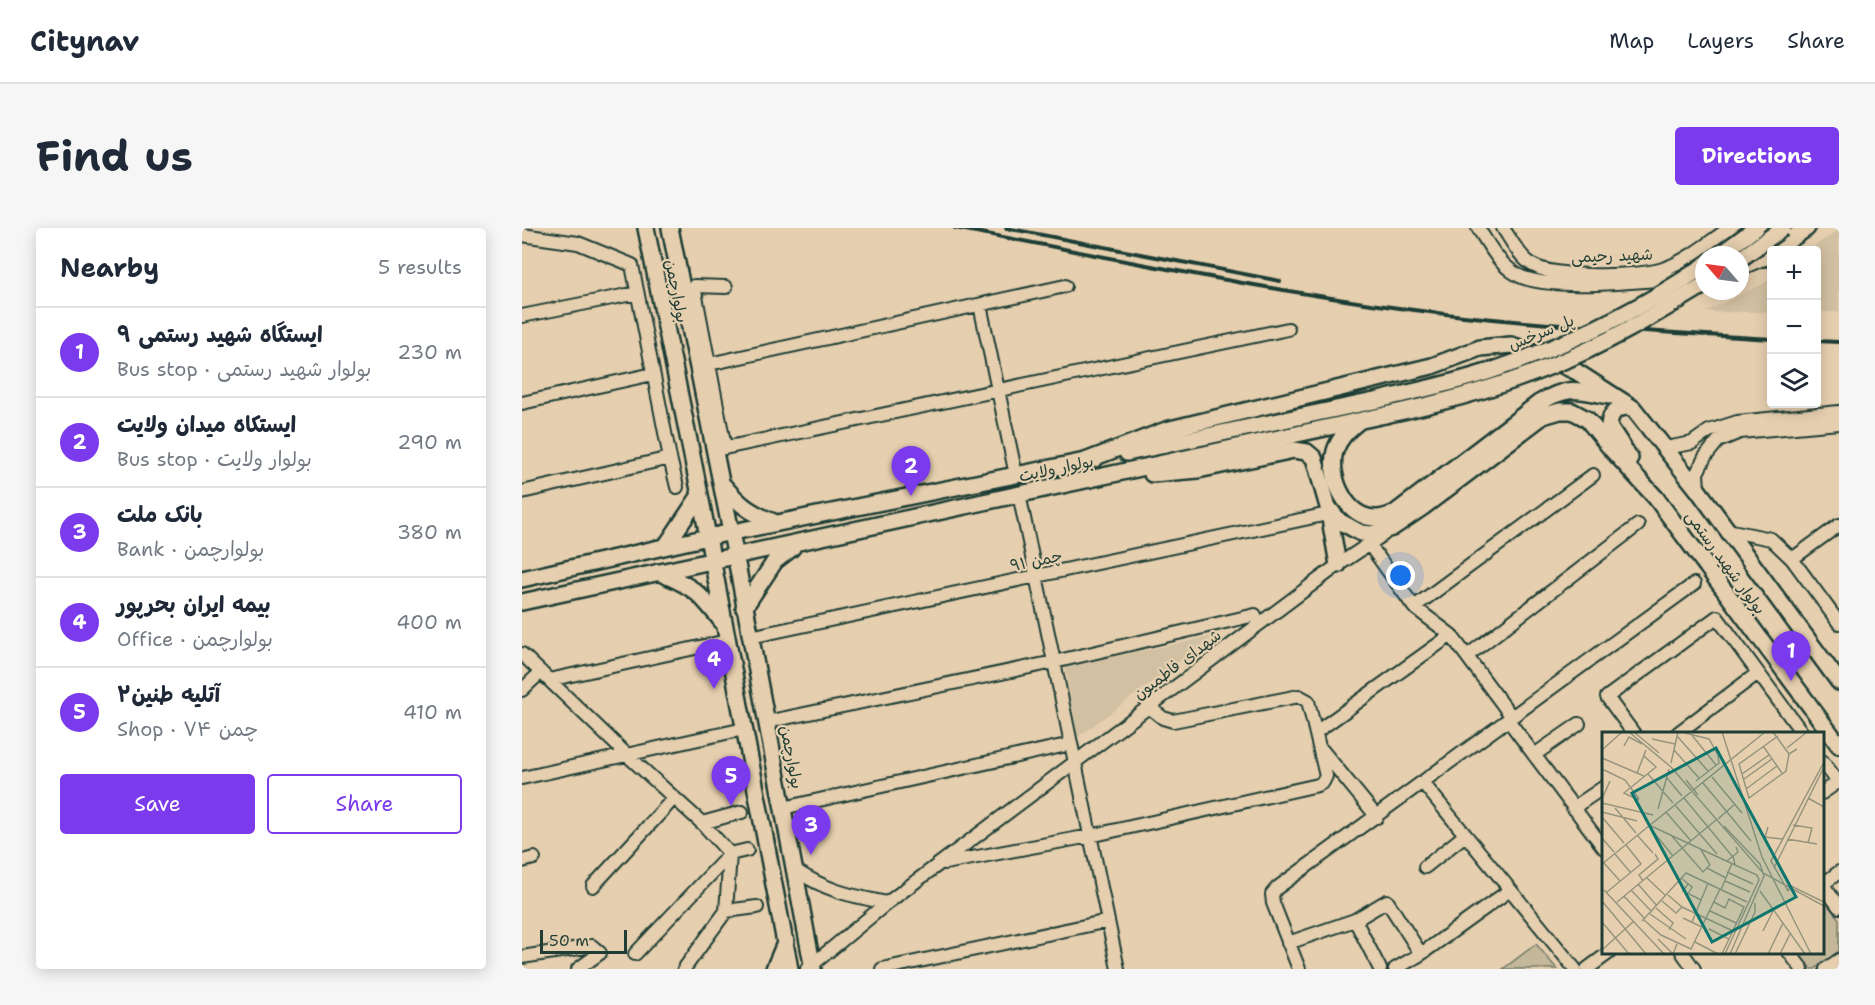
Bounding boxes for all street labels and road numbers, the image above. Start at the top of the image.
street label: شهید رحیمی [1571,244,1653,267]
street label: بولوارچمن [660,258,693,325]
street label: پل سرخس [1505,310,1577,355]
street label: بولوار ولایت [1017,450,1095,487]
street label: بولوار شهید رستمی [1681,506,1770,618]
street label: چمن ۹۱ [1008,545,1064,576]
street label: شهدای فاطمیون [1129,624,1225,704]
street label: بولوارچمن [775,724,808,791]

